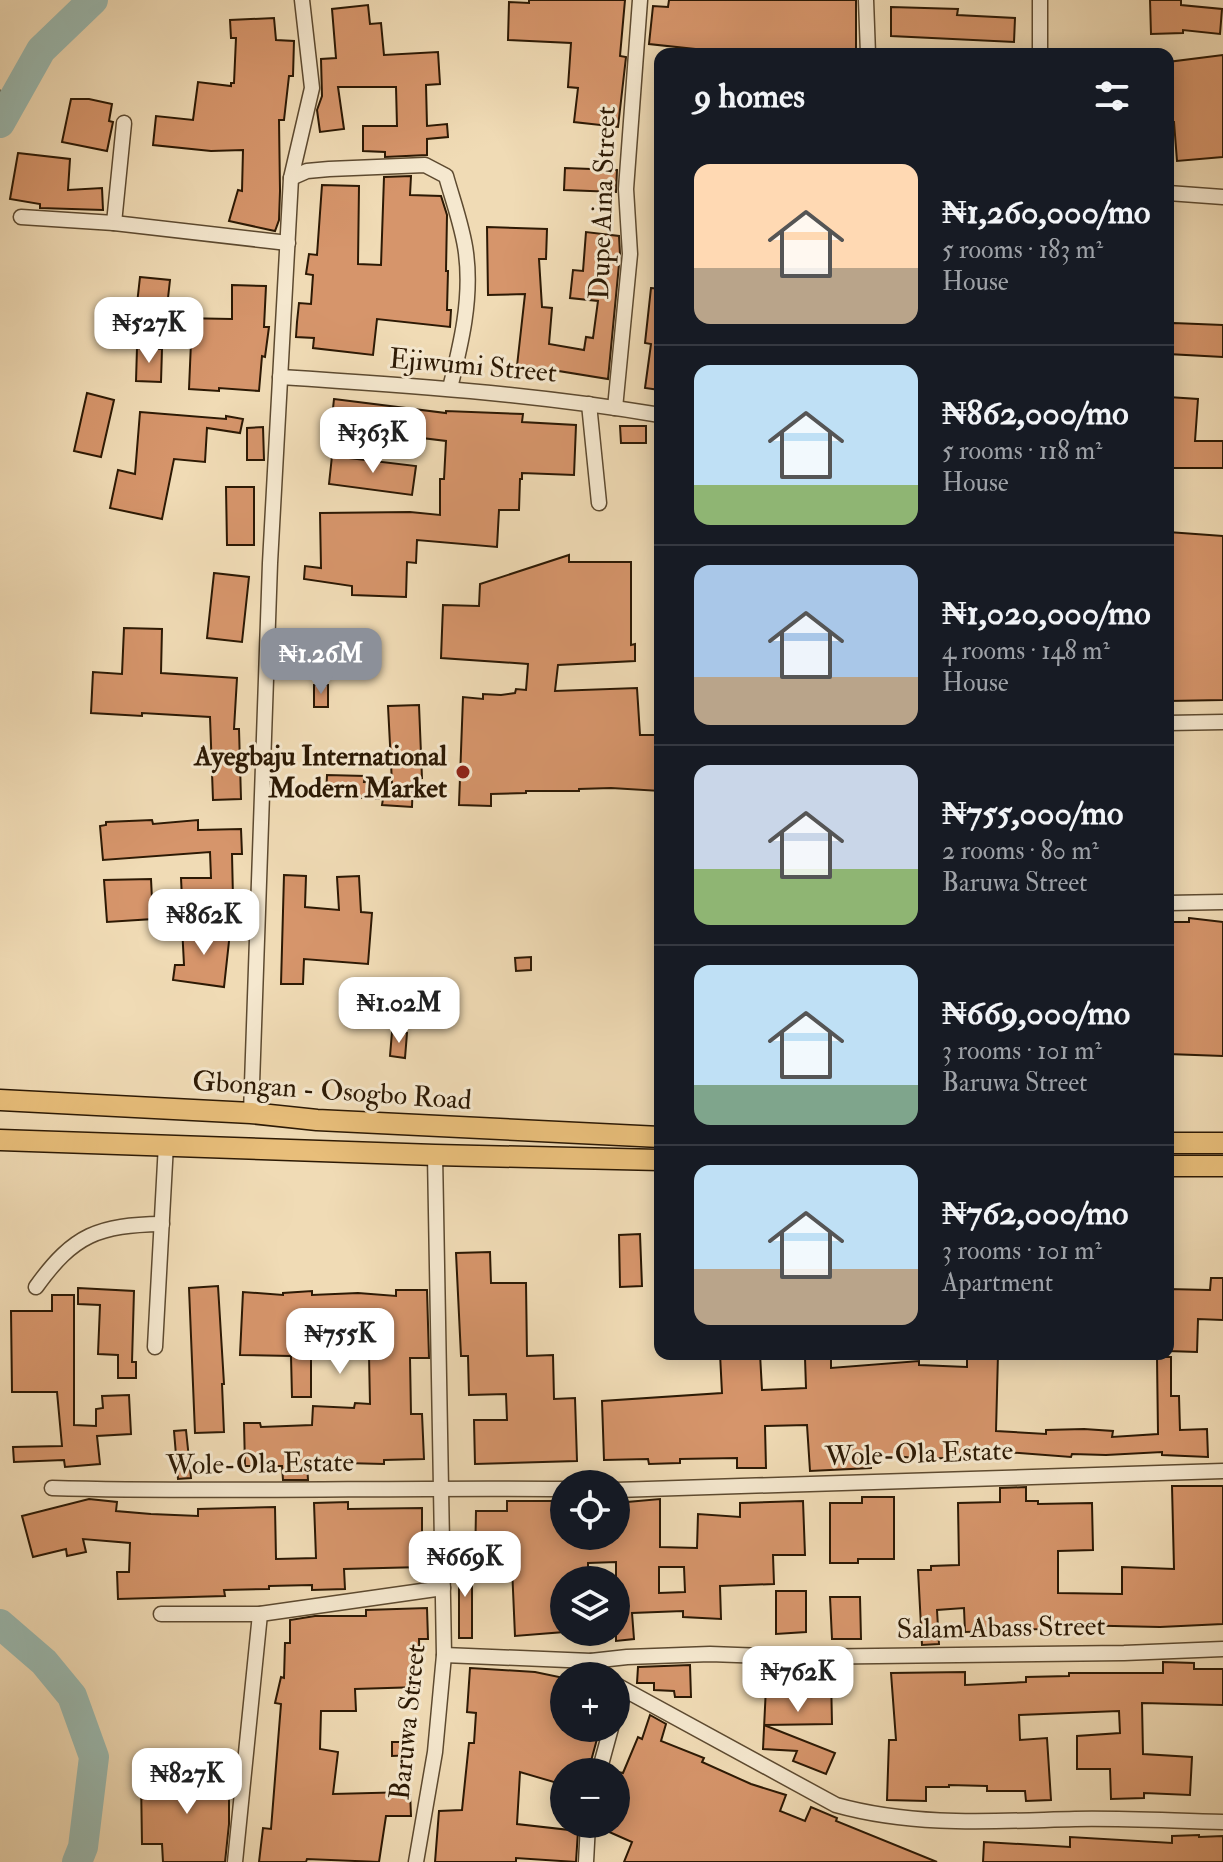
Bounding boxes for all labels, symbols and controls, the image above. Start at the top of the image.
icon: filters [1090,74,1134,118]
text: 9 homes [694,75,805,118]
street label: Dupe Aina Street [582,106,624,300]
text: ₦1,260,000/mo [942,191,1150,234]
icon: home [758,196,854,292]
text: 5 rooms · 183 m² [942,234,1103,266]
text: House [942,266,1009,298]
pin: ₦527K [93,297,205,365]
text: ₦527K [112,307,186,339]
street label: Ejiwumi Street [388,341,558,391]
text: ₦862,000/mo [942,392,1129,435]
icon: home [758,397,854,493]
pin: ₦363K [317,407,429,475]
text: ₦363K [338,417,408,449]
text: 5 rooms · 118 m² [942,435,1102,467]
text: House [942,467,1009,499]
text: ₦1,020,000/mo [942,592,1151,635]
icon: home [758,597,854,693]
pin: ₦1.26M [256,628,386,696]
text: 4 rooms · 148 m² [942,635,1110,667]
text: ₦1.26M [279,638,363,670]
text: House [942,667,1009,699]
place label: Ayegbaju International Modern Market [193,739,448,806]
marker: Ayegbaju International Modern Market [454,763,472,781]
text: ₦755,000/mo [942,792,1123,835]
icon: home [758,797,854,893]
text: 2 rooms · 80 m² [942,835,1099,867]
text: Baruwa Street [942,867,1088,899]
pin: ₦862K [148,889,260,957]
text: ₦862K [166,899,242,931]
pin: ₦1.02M [334,977,464,1045]
text: ₦1.02M [357,987,441,1019]
text: ₦669,000/mo [942,992,1130,1035]
icon: home [758,997,854,1093]
text: 3 rooms · 101 m² [942,1035,1102,1067]
street label: Gbongan - Osogbo Road [191,1064,473,1118]
text: Baruwa Street [942,1067,1088,1099]
text: ₦762,000/mo [942,1192,1128,1235]
icon: home [758,1197,854,1293]
text: 3 rooms · 101 m² [942,1235,1102,1267]
text: Apartment [942,1267,1053,1299]
pin: ₦755K [284,1308,396,1376]
text: ₦755K [304,1318,376,1350]
street label: Wole-Ola Estate [823,1433,1014,1475]
street label: Wole-Ola Estate [165,1445,355,1483]
map controls [550,1470,630,1838]
button: locate [550,1470,630,1550]
pin: ₦669K [409,1531,521,1599]
text: ₦669K [427,1541,503,1573]
button: layers [550,1566,630,1646]
street label: Salam Abass Street [896,1609,1106,1647]
street label: Baruwa Street [382,1642,434,1802]
pin: ₦762K [742,1646,854,1714]
text: ₦762K [760,1656,836,1688]
button: + [550,1662,630,1742]
pin: ₦827K [131,1748,243,1816]
text: ₦827K [150,1758,224,1790]
button: − [550,1758,630,1838]

